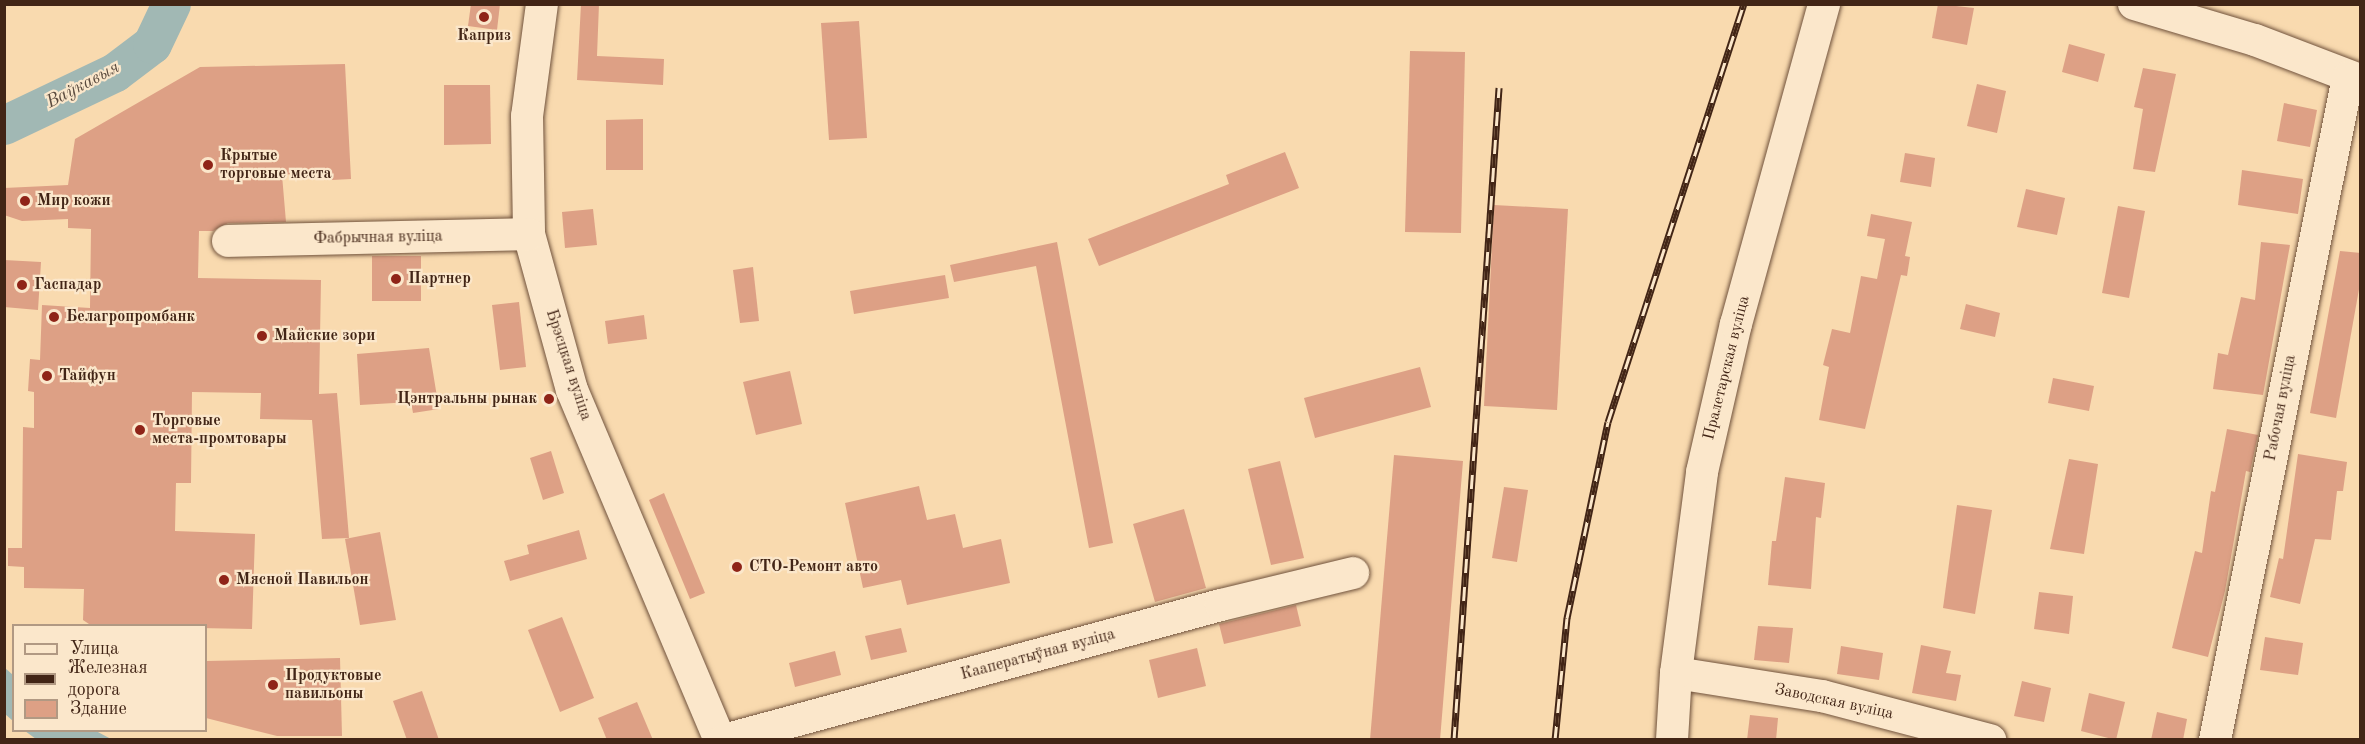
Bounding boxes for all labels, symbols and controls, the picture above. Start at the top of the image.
marker: Каприз [477,10,491,24]
place label: Каприз [457,26,511,46]
water label: Ваўкавыя [42,57,124,113]
place label: Крытые торговые места [220,146,332,184]
marker: Крытые торговые места [201,158,215,172]
place label: Мир кожи [37,191,111,211]
marker: Мир кожи [18,194,32,208]
street label: Фабрычная вуліца [313,227,443,249]
place label: Партнер [408,269,471,289]
marker: Партнер [389,272,403,286]
place label: Гаспадар [34,275,101,295]
marker: Гаспадар [15,278,29,292]
street label: Пралетарская вуліца [1700,294,1754,442]
place label: Белагропромбанк [66,307,195,327]
street label: Брэсцкая вуліца [541,307,595,423]
marker: Белагропромбанк [47,310,61,324]
place label: Майские зори [274,326,375,346]
marker: Майские зори [255,329,269,343]
street label: Рабочая вуліца [2261,353,2301,463]
place label: Тайфун [59,366,116,386]
marker: Тайфун [40,369,54,383]
place label: Цэнтральны рынак [397,389,537,409]
marker: Цэнтральны рынак [542,392,556,406]
place label: Торговые места-промтовары [152,411,287,449]
marker: Торговые места-промтовары [133,423,147,437]
place label: СТО-Ремонт авто [749,557,878,577]
marker: СТО-Ремонт авто [730,560,744,574]
place label: Мясной Павильон [236,570,369,590]
marker: Мясной Павильон [217,573,231,587]
legend [12,624,207,732]
street label: Кааператыўная вуліца [959,625,1117,685]
text: Улица [70,640,119,658]
text: Железная дорога [68,659,148,699]
place label: Продуктовые павильоны [285,666,381,704]
marker: Продуктовые павильоны [266,678,280,692]
street label: Заводская вуліца [1773,680,1895,724]
text: Здание [70,700,127,718]

